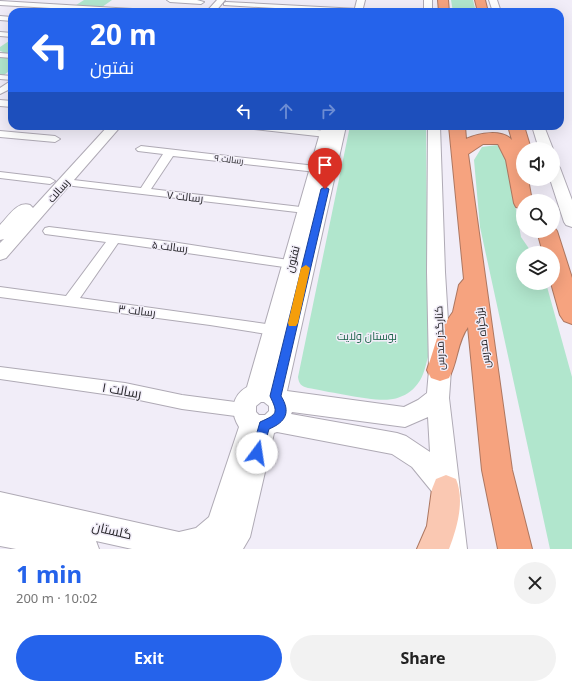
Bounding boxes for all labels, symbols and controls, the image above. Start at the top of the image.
text: 20 m [90,15,157,53]
icon: left [24,24,76,76]
text: نفتون [90,55,134,79]
icon: left [233,100,255,122]
icon: ahead [275,100,297,122]
icon: right [317,100,339,122]
map controls [516,142,560,290]
button: sound [516,142,560,186]
pin [308,148,342,189]
street label: رسالت ۹ [214,151,244,167]
icon: arrive [314,154,336,176]
street label: رسالت [43,175,73,205]
street label: رسالت ۷ [166,187,204,205]
button: search [516,194,560,238]
street label: رسالت ۵ [151,236,189,256]
street label: نفتون [281,244,303,274]
button: layers [516,246,560,290]
street label: رسالت ۳ [117,300,157,320]
street label: کنارگذر مدرس [430,305,448,370]
street label: بزرگراه مدرس [471,307,493,369]
park label: بوستان ولایت [337,328,397,343]
street label: رسالت ۱ [101,378,143,402]
position arrow [236,432,278,474]
street label: گلستان [90,517,134,543]
text: 1 min [16,557,82,590]
button: close [514,562,556,604]
text: 200 m · 10:02 [16,589,97,607]
button: Exit [16,635,282,681]
button: Share [290,635,556,681]

